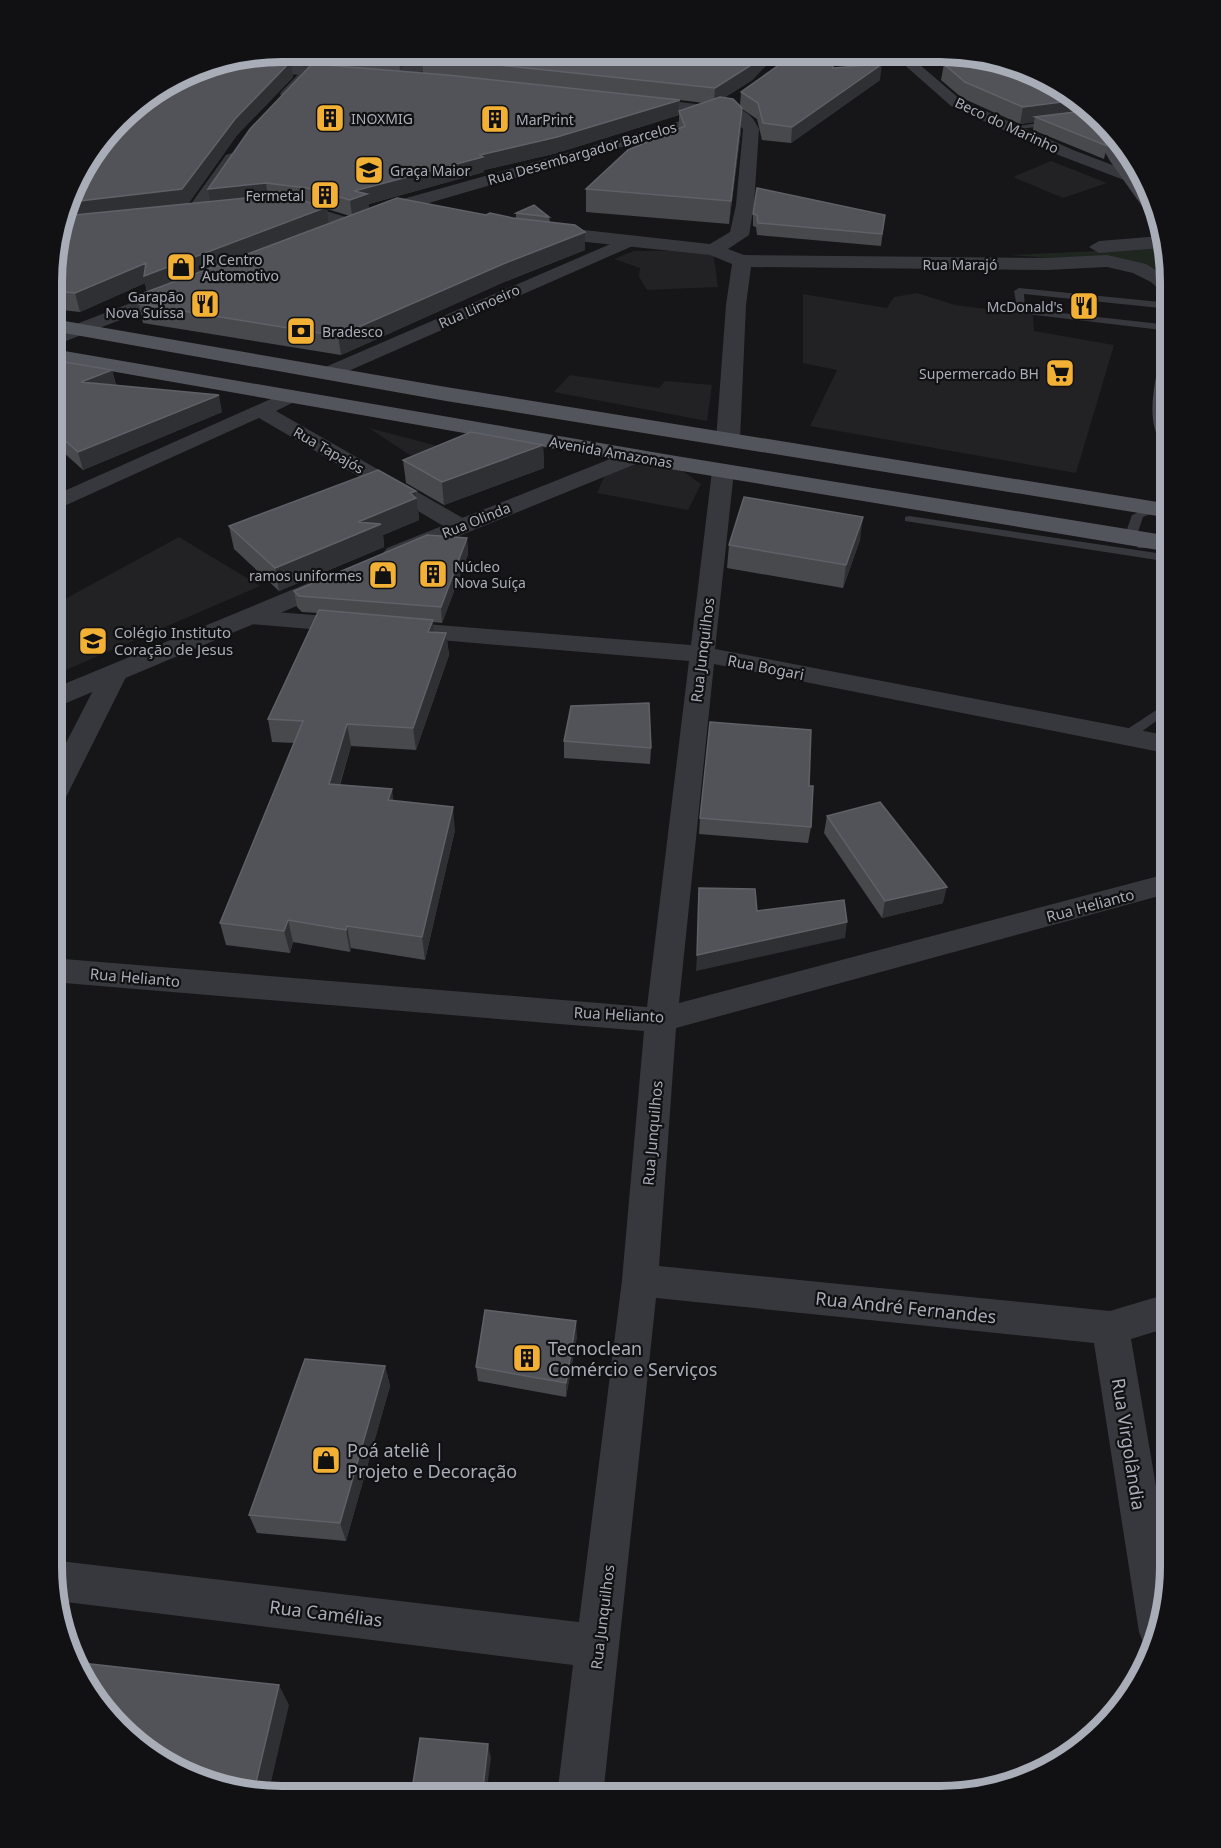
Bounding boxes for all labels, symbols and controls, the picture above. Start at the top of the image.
street label: Beco do Marinho [952,93,1062,157]
building icon: INOXMIG [314,102,346,134]
building icon: MarPrint [479,103,511,135]
place label: INOXMIG [351,109,413,128]
place label: MarPrint [516,110,574,129]
street label: Rua Desembargador Barcelos [485,117,679,189]
school or university icon: Graça Maior [353,154,385,186]
place label: Graça Maior [390,161,470,180]
building icon: Fermetal [309,179,341,211]
place label: Fermetal [246,186,304,205]
place label: JR Centro Automotivo [200,250,279,285]
shop icon: JR Centro Automotivo [165,251,197,283]
street label: Rua Marajó [923,255,997,274]
street label: Rua Limoeiro [435,280,523,332]
place label: Garapão Nova Suíssa [105,287,184,322]
restaurant icon: Garapão Nova Suíssa [189,288,221,320]
restaurant icon: McDonald's [1068,290,1100,322]
place label: McDonald's [987,297,1063,316]
bank icon: Bradesco [285,315,317,347]
place label: Bradesco [322,322,383,341]
supermarket icon: Supermercado BH [1044,357,1076,389]
place label: Supermercado BH [919,364,1039,383]
street label: Rua Tapajós [290,422,368,478]
street label: Avenida Amazonas [548,432,674,472]
street label: Rua Olinda [439,498,513,542]
place label: Núcleo Nova Suíça [454,557,526,592]
building icon: Núcleo Nova Suíça [417,558,449,590]
shop icon: ramos uniformes [367,559,399,591]
place label: ramos uniformes [249,566,362,585]
street label: Rua Junquilhos [686,597,718,703]
place label: Colégio Instituto Coração de Jesus [114,622,233,659]
school or university icon: Colégio Instituto Coração de Jesus [77,625,109,657]
street label: Rua Bogari [726,650,806,684]
street label: Rua Helianto [1044,884,1136,926]
street label: Rua Helianto [89,963,181,991]
street label: Rua Helianto [573,1002,665,1026]
street label: Rua Junquilhos [637,1080,667,1186]
street label: Rua André Fernandes [814,1286,998,1328]
place label: Tecnoclean Comércio e Serviços [548,1336,717,1381]
building icon: Tecnoclean Comércio e Serviços [511,1342,543,1374]
street label: Rua Virgolândia [1107,1376,1151,1512]
place label: Poá ateliê | Projeto e Decoração [347,1438,517,1483]
shop icon: Poá ateliê | Projeto e Decoração [310,1444,342,1476]
street label: Rua Junquilhos [586,1564,618,1670]
street label: Rua Camélias [268,1594,384,1632]

